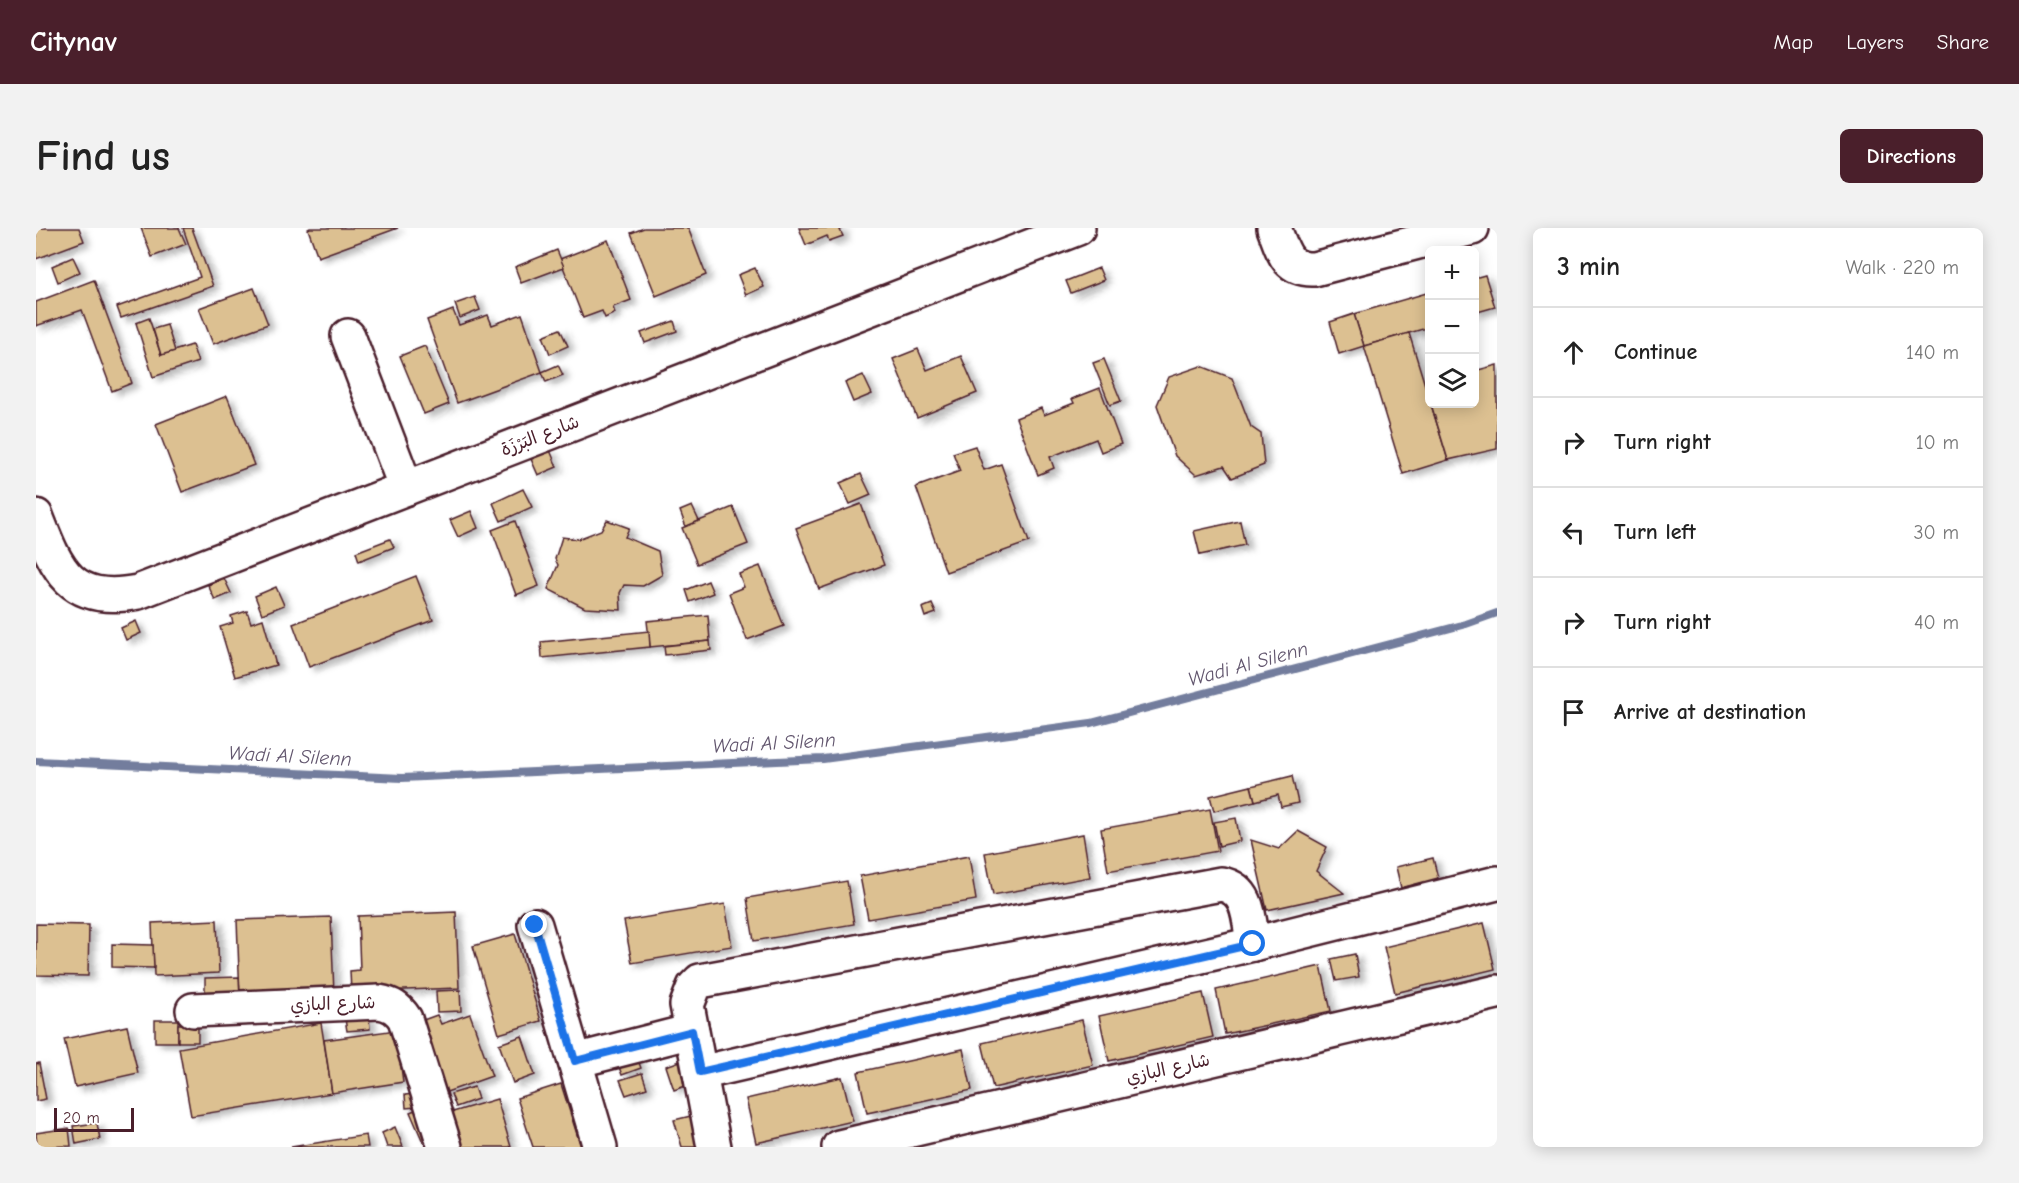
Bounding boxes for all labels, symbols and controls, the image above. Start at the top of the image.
text: Citynav [30,26,117,58]
text: Map [1774,30,1813,54]
text: Layers [1846,30,1904,54]
text: Share [1937,30,1989,54]
button: Directions [1840,129,1983,183]
text: Find us [36,132,170,181]
map controls [1425,246,1479,408]
button: + [1425,246,1479,300]
text: 3 min [1557,252,1620,282]
text: Walk · 220 m [1845,256,1959,279]
button: − [1425,300,1479,354]
icon: ahead [1557,336,1590,369]
text: Continue [1614,339,1697,365]
text: 140 m [1906,341,1959,364]
button: layers [1425,354,1479,408]
street label: شارع البَرْزَة [498,411,583,462]
icon: right [1557,426,1590,459]
text: Turn right [1614,429,1711,455]
text: 10 m [1916,431,1959,454]
icon: left [1557,516,1590,549]
text: Turn left [1614,519,1696,545]
text: 30 m [1913,521,1959,544]
icon: right [1557,606,1590,639]
text: Turn right [1614,609,1711,635]
text: 40 m [1914,611,1959,634]
water label: Wadi Al Silenn [1185,637,1311,691]
icon: arrive [1557,696,1590,729]
text: Arrive at destination [1614,699,1806,725]
water label: Wadi Al Silenn [712,728,836,758]
water label: Wadi Al Silenn [228,741,352,771]
route end [521,911,547,937]
route start [1239,930,1265,956]
street label: شارع البازي [290,992,376,1018]
street label: شارع البازي [1124,1049,1212,1091]
scale bar [54,1105,134,1132]
text: 20 m [63,1109,100,1127]

